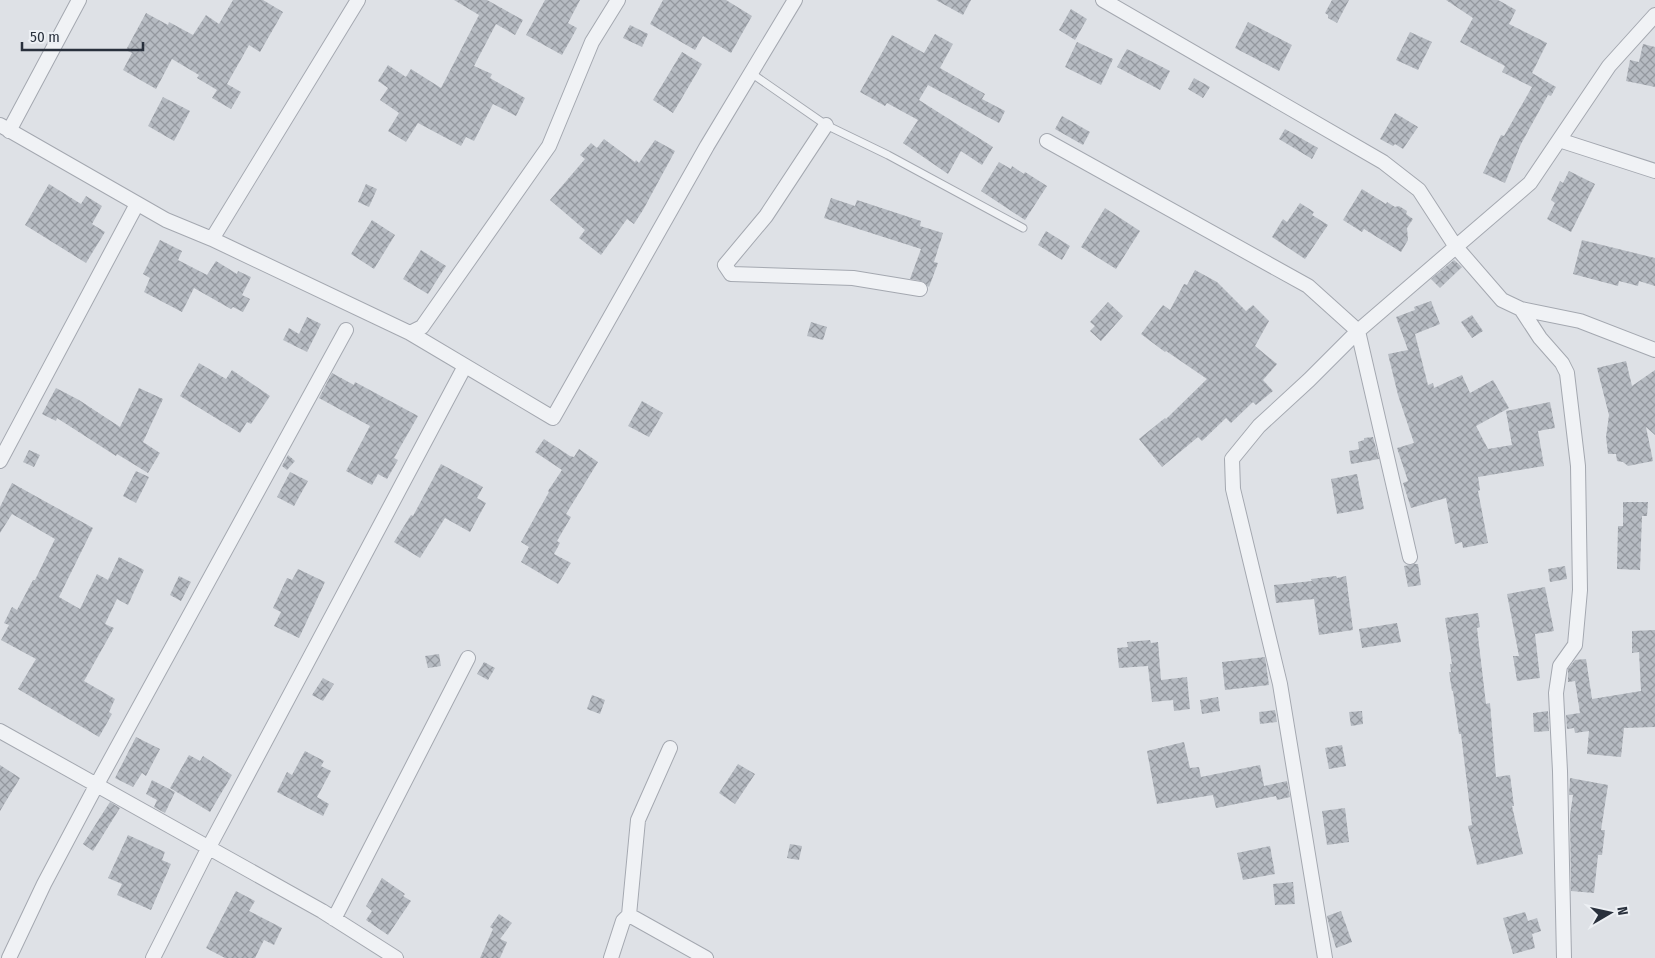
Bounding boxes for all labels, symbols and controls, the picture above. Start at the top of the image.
scale bar [22,20,144,52]
text: 50 m [30,28,60,46]
north arrow [1585,888,1635,938]
text: N [1613,906,1631,917]

